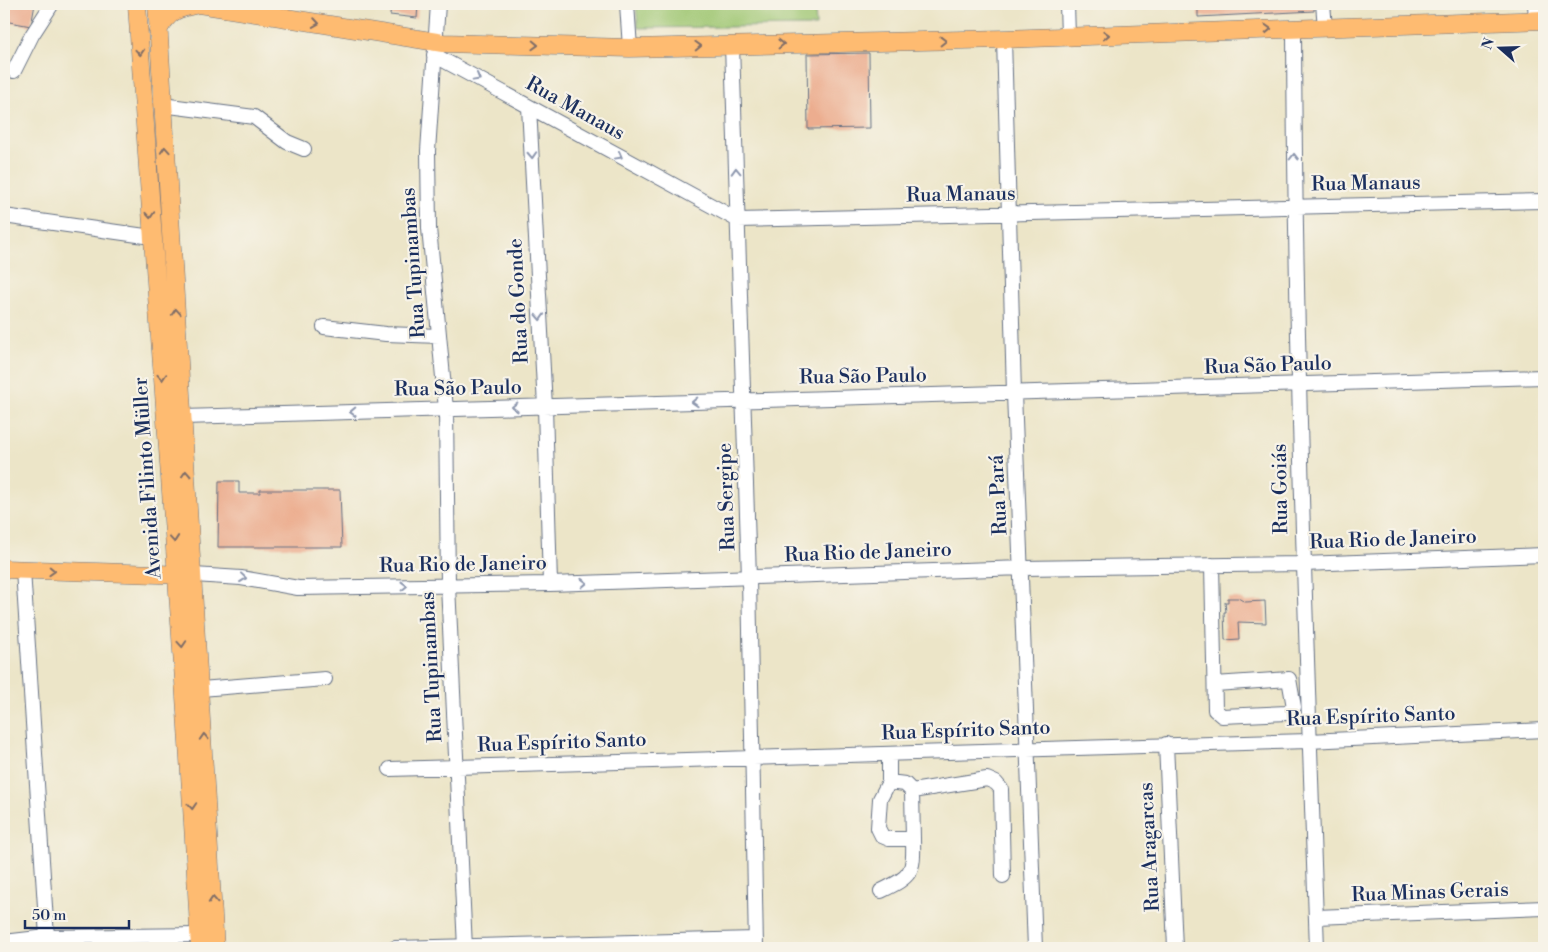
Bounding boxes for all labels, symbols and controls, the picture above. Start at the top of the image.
one-way arrow [312,17,321,27]
north arrow [1476,22,1526,72]
one-way arrow [1264,24,1272,35]
one-way arrow [1102,30,1110,40]
one-way arrow [940,35,948,46]
text: N [1478,36,1499,52]
one-way arrow [778,39,785,49]
one-way arrow [531,40,539,51]
one-way arrow [694,41,702,51]
one-way arrow [135,49,146,57]
one-way arrow [471,72,480,82]
street label: Rua Manaus [521,72,629,146]
one-way arrow [159,146,170,154]
one-way arrow [614,149,623,159]
one-way arrow [526,151,537,159]
one-way arrow [1289,153,1299,160]
one-way arrow [731,167,742,175]
street label: Rua Manaus [1311,171,1421,197]
street label: Rua Manaus [906,182,1016,208]
street label: Rua Tupinambas [396,187,432,339]
one-way arrow [145,211,156,219]
street label: Rua do Gonde [503,238,535,364]
one-way arrow [171,308,182,316]
one-way arrow [535,314,546,322]
street label: Rua São Paulo [1204,351,1332,381]
street label: Rua São Paulo [799,363,927,391]
one-way arrow [156,373,167,381]
street label: Rua São Paulo [394,375,522,403]
street label: Avenida Filinto Müller [128,376,168,581]
one-way arrow [691,396,699,407]
one-way arrow [511,402,519,413]
one-way arrow [349,406,357,417]
street label: Rua Sergipe [713,443,741,551]
street label: Rua Goiás [1268,443,1294,535]
street label: Rua Pará [984,453,1014,536]
one-way arrow [181,470,192,478]
street label: Rua Rio de Janeiro [1309,525,1477,555]
one-way arrow [169,535,180,543]
street label: Rua Rio de Janeiro [784,538,952,568]
street label: Rua Rio de Janeiro [379,551,547,579]
one-way arrow [49,565,57,576]
one-way arrow [239,572,247,583]
one-way arrow [580,578,588,588]
one-way arrow [400,581,408,591]
street label: Rua Tupinambas [416,591,448,743]
one-way arrow [176,640,187,648]
street label: Rua Espírito Santo [1286,702,1456,732]
street label: Rua Espírito Santo [881,716,1051,746]
street label: Rua Espírito Santo [477,728,647,758]
one-way arrow [198,733,209,741]
street label: Rua Aragarcas [1134,782,1166,912]
one-way arrow [186,802,197,810]
street label: Rua Minas Gerais [1351,878,1509,908]
one-way arrow [207,895,218,903]
scale bar [25,897,129,929]
text: 50 m [32,906,66,925]

